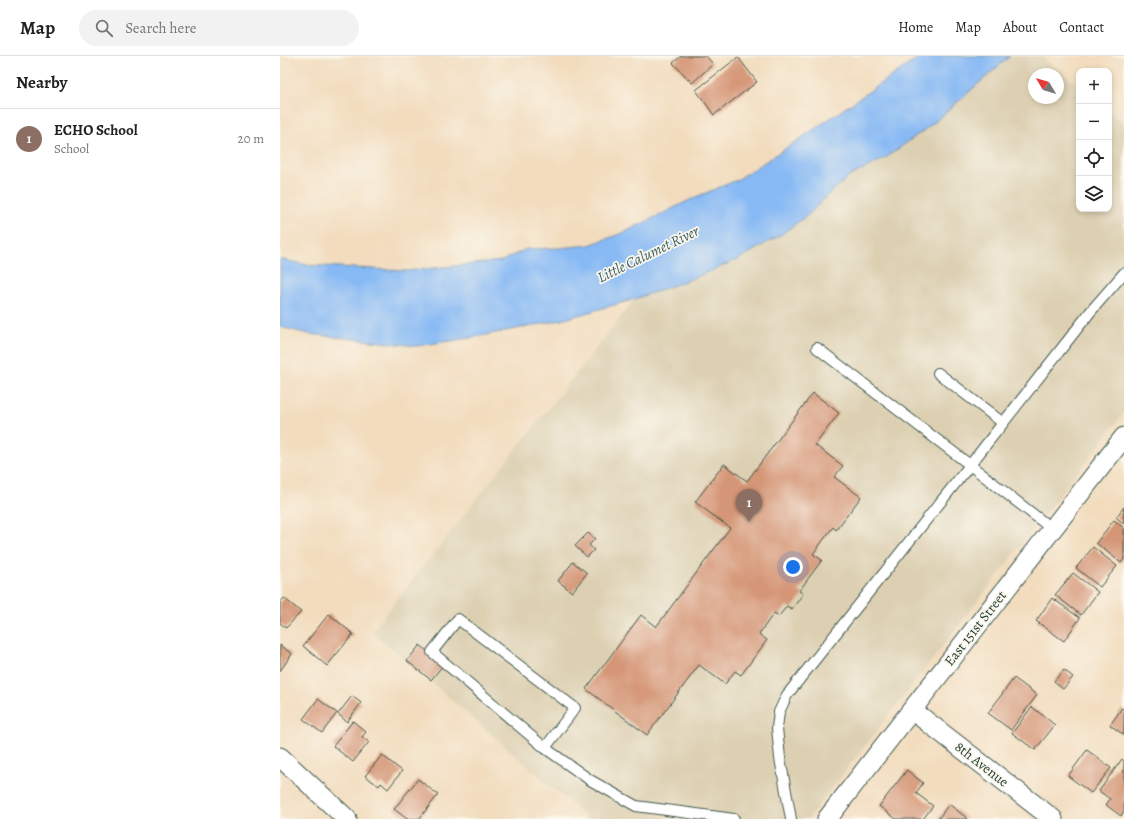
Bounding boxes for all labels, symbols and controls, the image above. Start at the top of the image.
search box [79,10,359,46]
text: Map [20,15,55,41]
icon: search [93,17,115,39]
text: Search here [125,18,197,38]
text: Home [898,18,933,37]
text: Map [955,18,981,37]
text: About [1003,18,1037,37]
text: Contact [1059,18,1104,37]
north arrow [1028,68,1064,104]
map controls [1076,68,1112,212]
button: + [1076,68,1112,104]
text: Nearby [16,71,67,94]
button: − [1076,104,1112,140]
text: ECHO School [54,120,138,140]
text: 1 [27,130,31,147]
text: 20 m [238,130,264,147]
text: School [54,140,89,157]
button: locate [1076,140,1112,176]
button: layers [1076,176,1112,212]
water label: Little Calumet River [594,220,703,287]
pin: 1 [736,489,762,522]
your location [783,557,803,577]
street label: East 151st Street [940,586,1011,670]
street label: 8th Avenue [951,737,1013,791]

